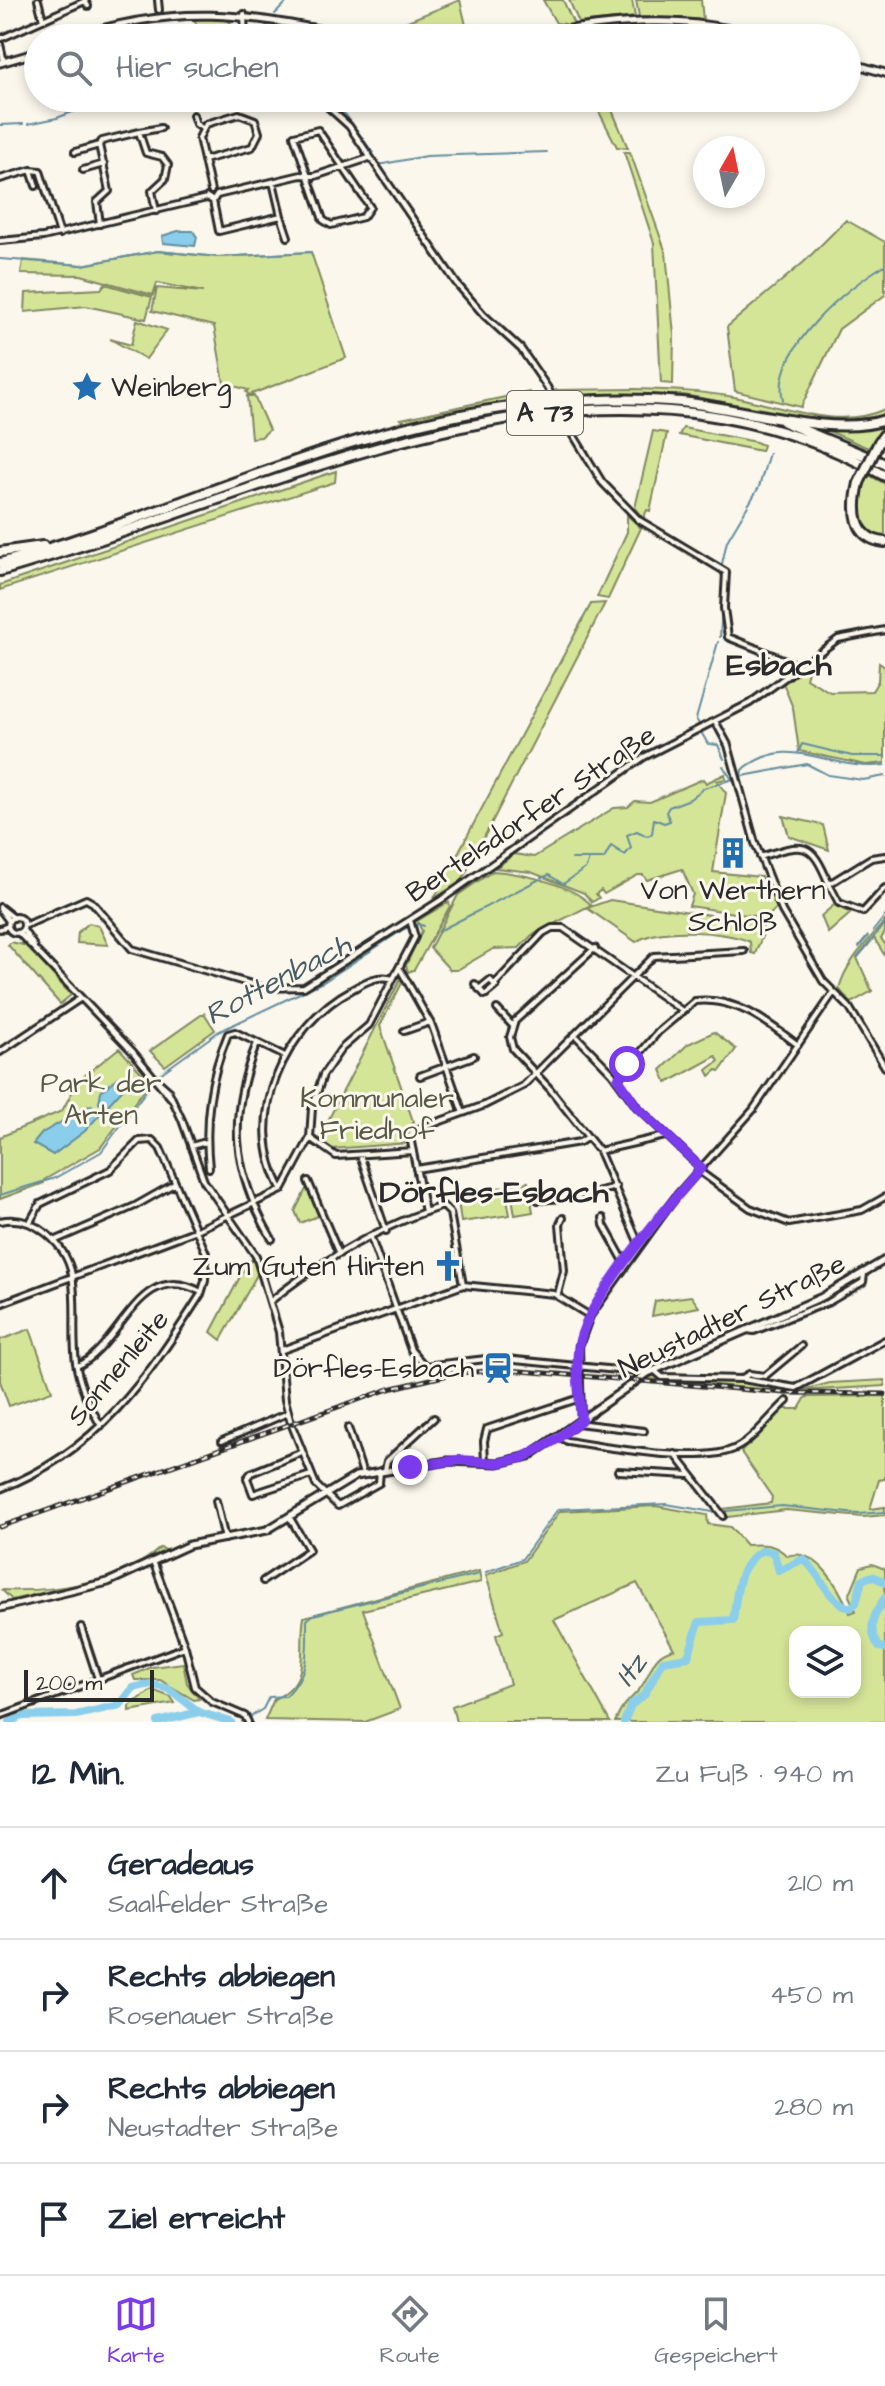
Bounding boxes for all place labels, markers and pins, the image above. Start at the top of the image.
place label: Weinberg [111,368,231,408]
place icon: Weinberg [70,370,104,404]
building icon: Von Werthern Schloß [716,836,750,870]
place label: Von Werthern Schloß [640,871,826,942]
place label: Zum Guten Hirten [192,1247,424,1286]
church icon: Zum Guten Hirten [431,1249,465,1283]
place label: Dörfles-Esbach [274,1349,474,1388]
station icon: Dörfles-Esbach [481,1351,515,1385]

